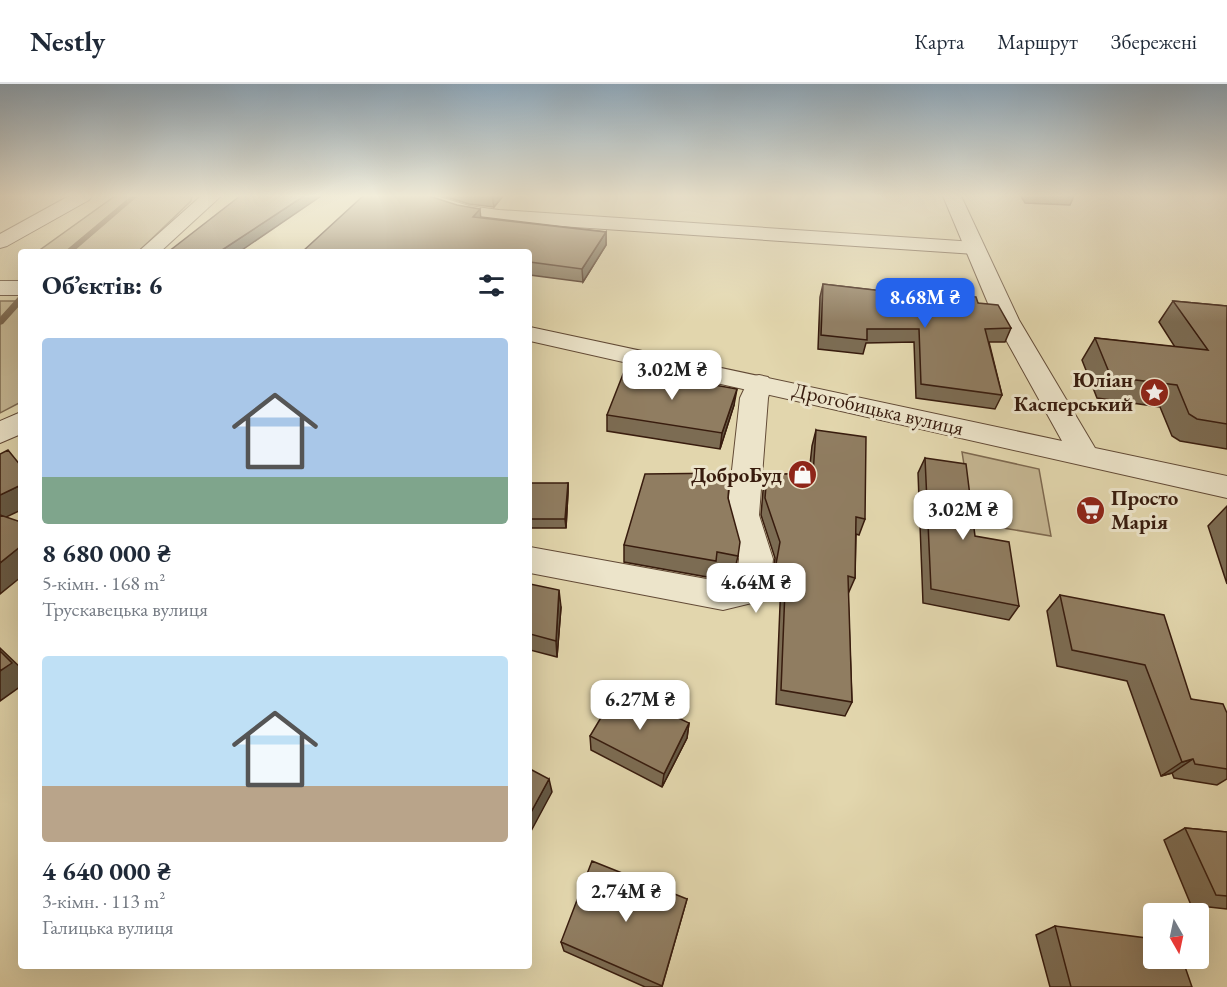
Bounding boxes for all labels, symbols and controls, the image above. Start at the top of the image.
text: Nestly [30,23,105,59]
text: Карта [914,28,964,55]
text: Маршрут [997,28,1078,55]
text: Збережені [1111,28,1197,55]
text: Об’єктів: 6 [42,268,162,302]
icon: filters [475,269,508,302]
pin: 8.68M ₴ [870,278,980,329]
text: 8.68M ₴ [890,284,960,310]
pin: 3.02M ₴ [617,350,727,401]
text: 3.02M ₴ [637,356,707,382]
place label: Юліан Касперський [1014,366,1133,417]
street label: Дрогобицька вулиця [790,376,966,441]
place icon: Юліан Касперський [1138,376,1170,408]
icon: home [221,377,329,485]
shop icon: ДоброБуд [787,459,819,491]
place label: ДоброБуд [691,461,782,488]
place label: Просто Марія [1111,484,1179,535]
pin: 3.02M ₴ [908,490,1018,541]
supermarket icon: Просто Марія [1074,494,1106,526]
text: 3.02M ₴ [928,496,998,522]
text: 8 680 000 ₴ [42,536,171,570]
pin: 4.64M ₴ [701,563,811,614]
text: 4.64M ₴ [721,569,791,595]
text: 5-кімн. · 168 m² [42,570,165,596]
text: Трускавецька вулиця [42,596,208,622]
pin: 6.27M ₴ [585,680,695,731]
text: 6.27M ₴ [605,686,675,712]
icon: home [221,695,329,803]
text: 4 640 000 ₴ [42,854,171,888]
pin: 2.74M ₴ [571,872,681,923]
text: 2.74M ₴ [591,878,661,904]
text: 3-кімн. · 113 m² [42,888,165,914]
north arrow [1143,903,1209,969]
map controls [1143,903,1209,969]
text: Галицька вулиця [42,914,173,940]

